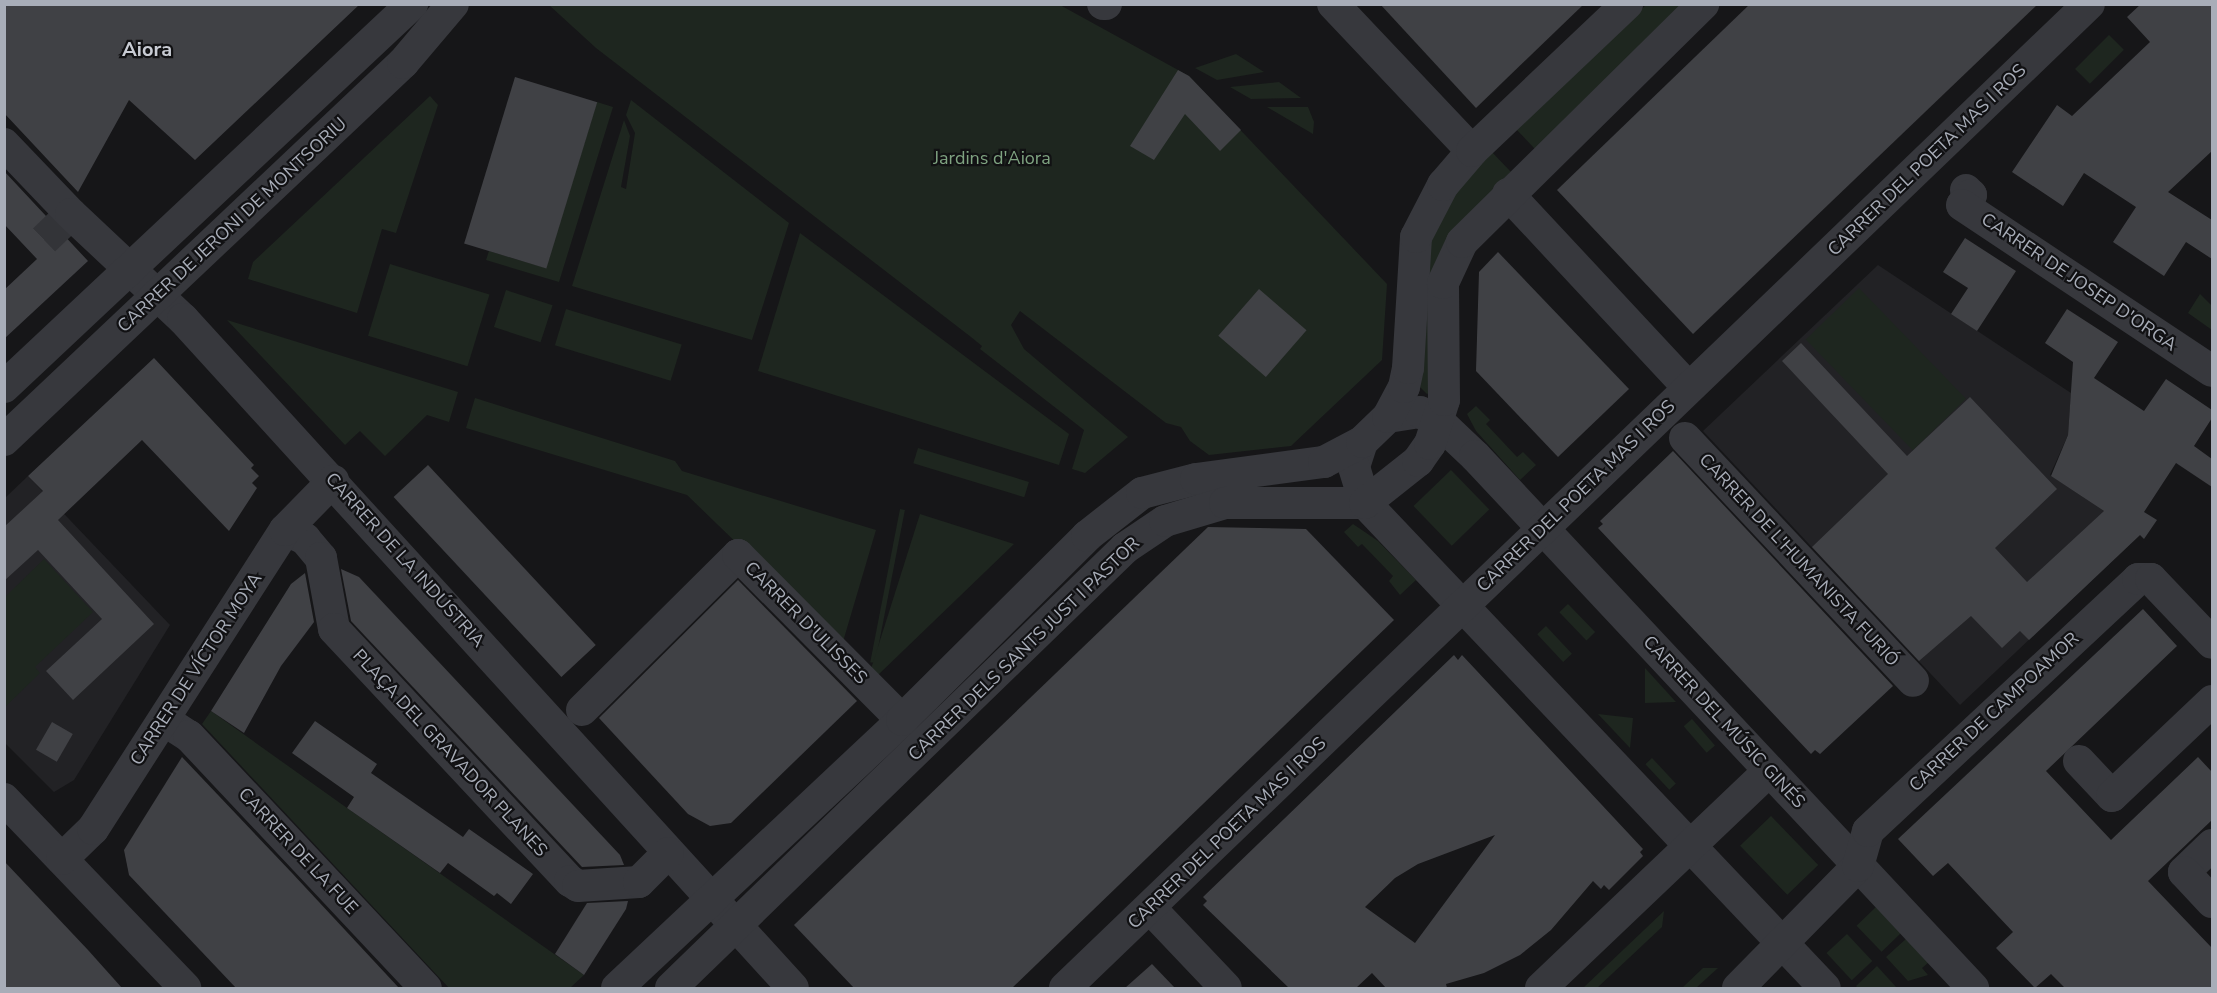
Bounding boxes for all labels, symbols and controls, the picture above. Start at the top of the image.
district label: Aiora [122,37,172,61]
street label: CARRER DEL POETA MAS I ROS [1823,59,2031,261]
street label: CARRER DE JERONI DE MONTSORIU [113,113,351,337]
park label: Jardins d'Aiora [933,147,1051,169]
street label: CARRER DE JOSEP D'ORGA [1977,208,2181,356]
street label: CARRER DEL POETA MAS I ROS [1472,395,1680,597]
street label: CARRER DE L'HUMANISTA FURIÓ [1695,449,1903,671]
street label: CARRER DE LA INDÚSTRIA [321,468,489,652]
street label: CARRER DELS SANTS JUST I PASTOR [904,533,1144,765]
street label: CARRER D'ULISSES [740,557,872,689]
street label: CARRER DE VÍCTOR MOYA [126,569,266,769]
street label: CARRER DE CAMPOAMOR [1905,628,2083,796]
street label: CARRER DEL MÚSIC GINÉS [1638,631,1810,813]
street label: PLAÇA DEL GRAVADOR PLANES [348,645,552,861]
street label: CARRER DEL POETA MAS I ROS [1123,732,1331,934]
street label: CARRER DE LA FUE [234,783,362,919]

